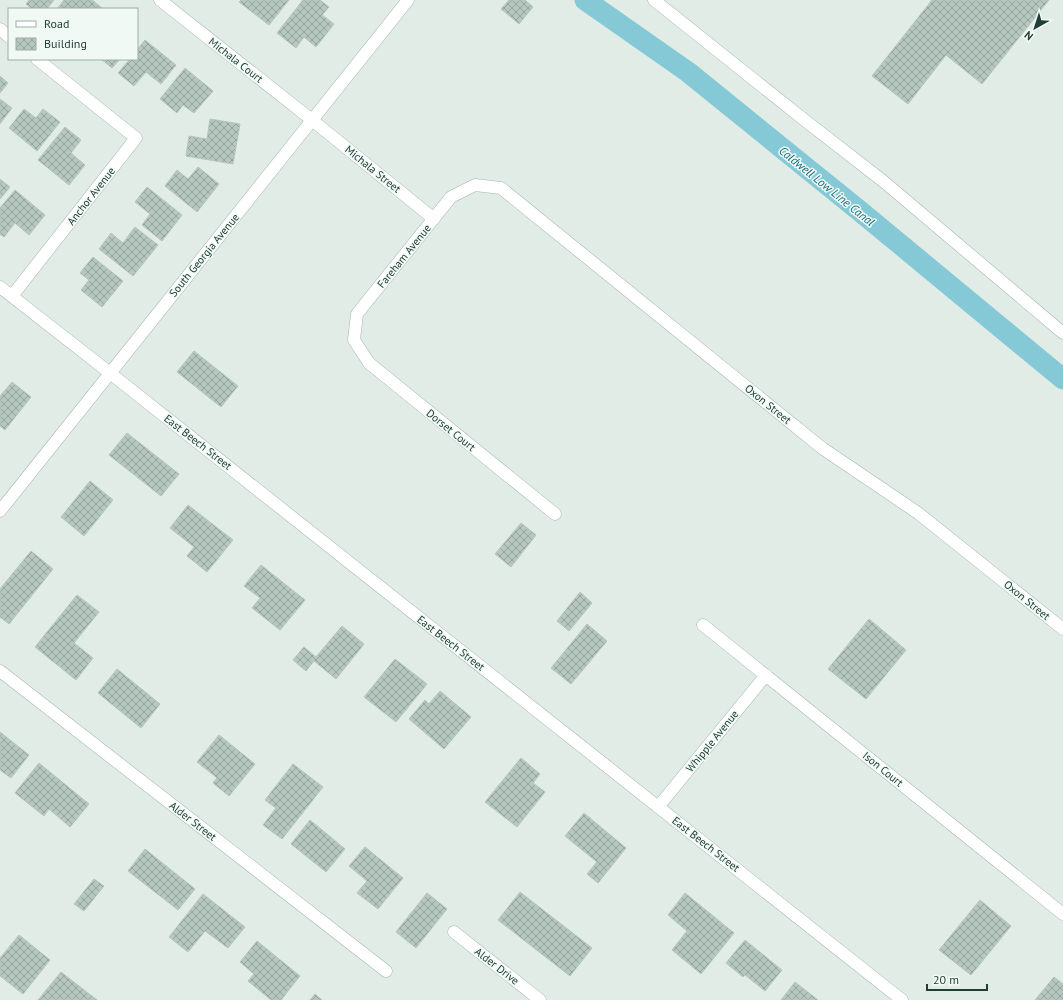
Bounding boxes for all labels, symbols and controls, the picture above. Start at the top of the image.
legend [8,8,138,60]
north arrow [1015,8,1055,48]
text: Road [44,16,69,31]
text: N [1021,28,1036,43]
street label: Michala Court [206,34,266,86]
text: Building [44,36,87,51]
street label: Michala Street [342,142,404,196]
water label: Caldwell Low Line Canal [776,143,878,230]
street label: Anchor Avenue [64,164,118,228]
street label: South Georgia Avenue [166,210,242,300]
street label: Fareham Avenue [374,221,434,291]
street label: Oxon Street [742,381,794,427]
street label: Dorset Court [424,406,479,454]
street label: East Beech Street [161,411,235,473]
street label: Oxon Street [1001,577,1053,623]
street label: East Beech Street [414,612,488,674]
street label: Whipple Avenue [683,707,742,775]
street label: Ison Court [860,748,906,790]
street label: Alder Street [167,798,220,844]
street label: East Beech Street [669,813,743,875]
street label: Alder Drive [472,944,522,988]
scale bar [927,966,987,992]
text: 20 m [933,972,959,987]

